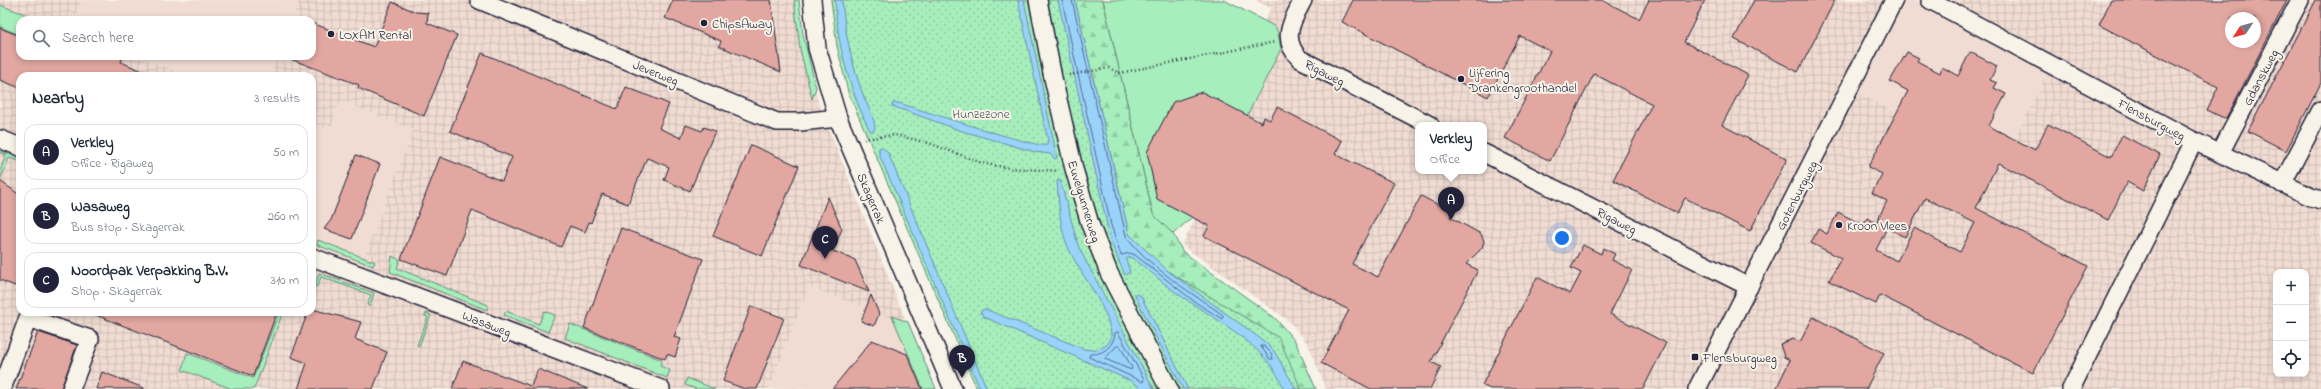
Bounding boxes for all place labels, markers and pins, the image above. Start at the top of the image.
place label: ChipsAway [712,15,772,35]
marker: ChipsAway [699,18,709,28]
place label: LOXAM Rental [339,26,411,45]
marker: LOXAM Rental [326,29,336,39]
place label: Lijfering Drankengroothandel [1468,64,1577,99]
marker: Lijfering Drankengroothandel [1456,74,1466,84]
pin: A [1438,187,1464,220]
place label: Kroon Vlees [1847,217,1907,236]
marker: Kroon Vlees [1834,220,1844,230]
pin: C [812,226,838,259]
pin: B [949,345,975,378]
place label: Flensburgweg [1702,349,1777,369]
marker: Flensburgweg [1690,352,1700,362]

